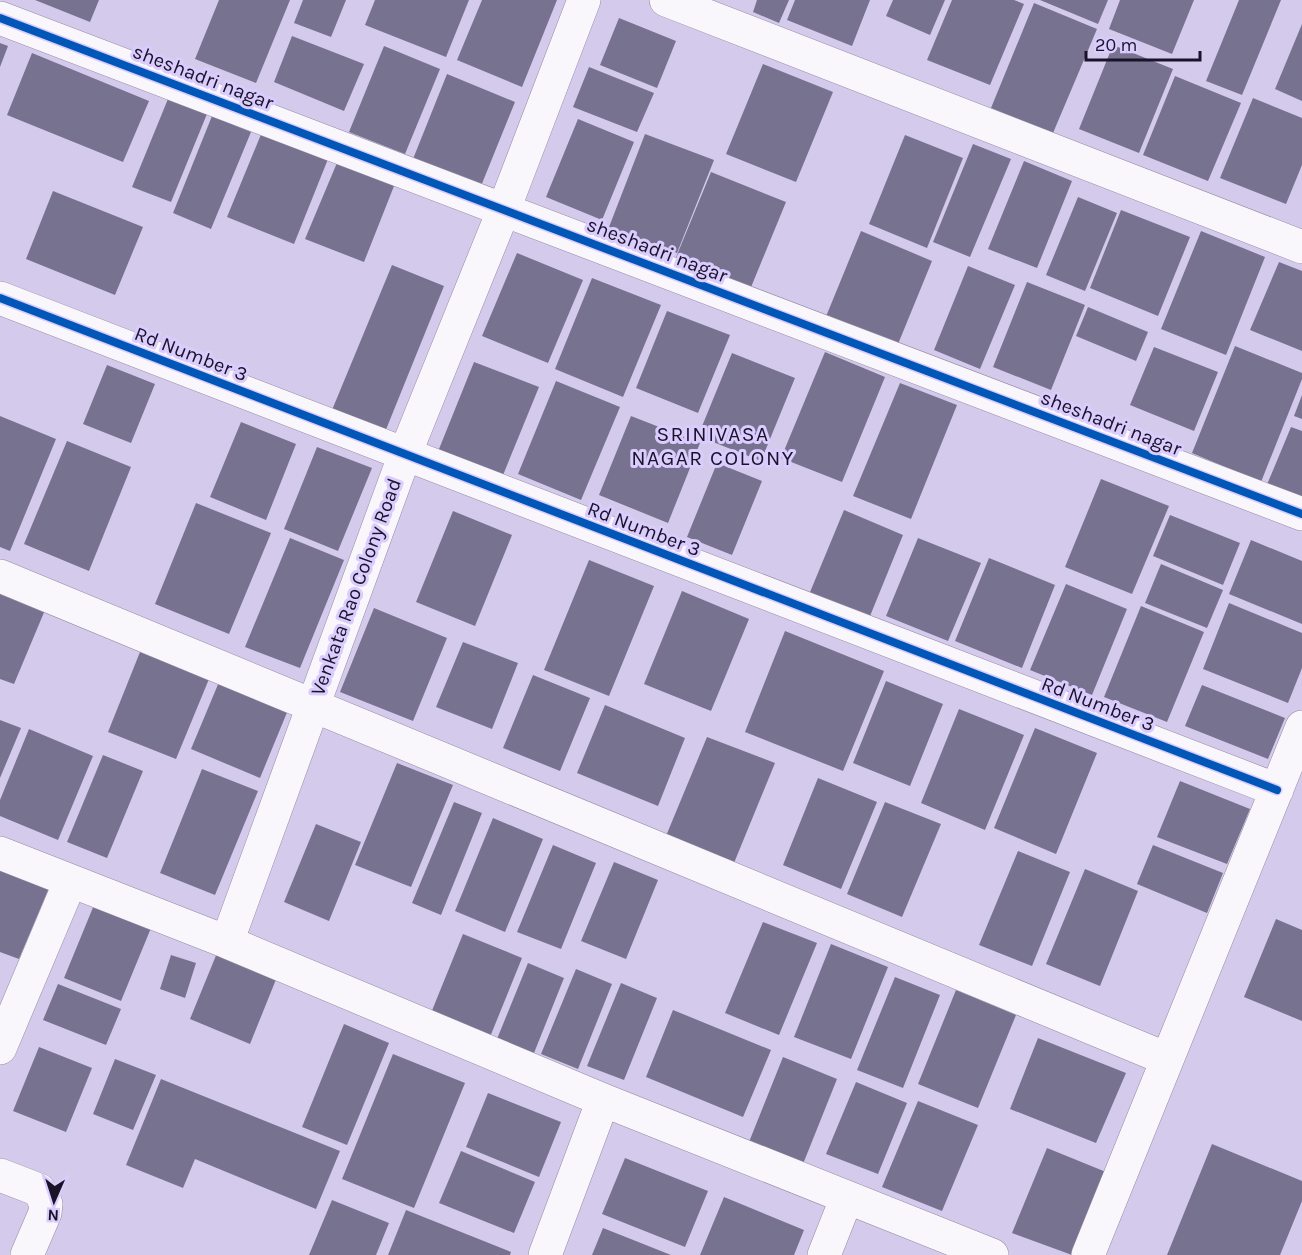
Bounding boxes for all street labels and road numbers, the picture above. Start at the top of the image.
street label: sheshadri nagar [129,40,277,115]
street label: sheshadri nagar [583,213,731,288]
street label: Rd Number 3 [131,322,251,386]
street label: sheshadri nagar [1037,386,1185,461]
street label: Venkata Rao Colony Road [306,475,406,699]
street label: Rd Number 3 [584,497,704,561]
street label: Rd Number 3 [1038,672,1158,736]

